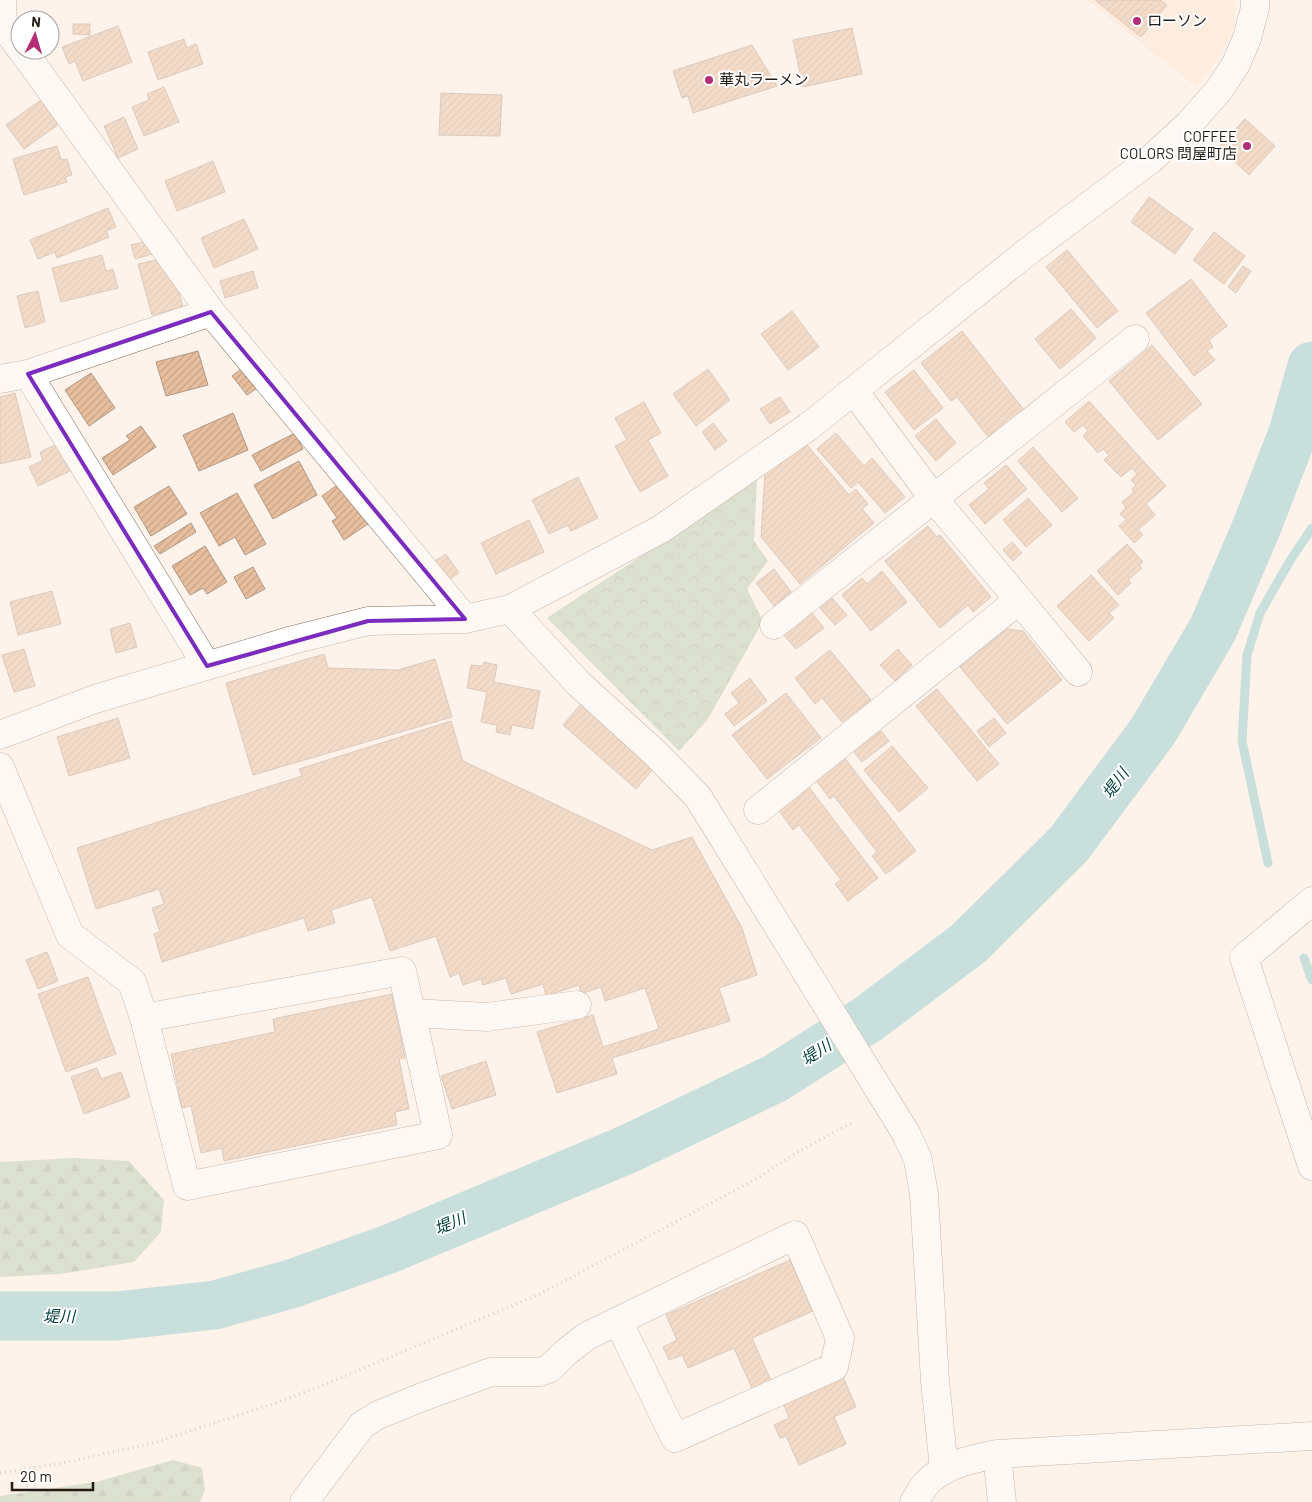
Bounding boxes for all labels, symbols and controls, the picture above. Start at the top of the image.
north arrow [10,10,60,60]
place label: ローソン [1147,11,1207,29]
text: N [31,13,42,30]
marker: ローソン [1131,15,1143,27]
place label: 華丸ラーメン [719,70,808,88]
marker: 華丸ラーメン [703,74,715,86]
place label: COFFEE COLORS 問屋町店 [1120,127,1237,162]
marker: COFFEE COLORS 問屋町店 [1241,140,1253,152]
water label: 堤川 [1097,763,1133,801]
water label: 堤川 [797,1034,836,1068]
water label: 堤川 [431,1207,470,1238]
water label: 堤川 [43,1306,77,1325]
scale bar [12,1460,94,1492]
text: 20 m [20,1467,52,1485]

